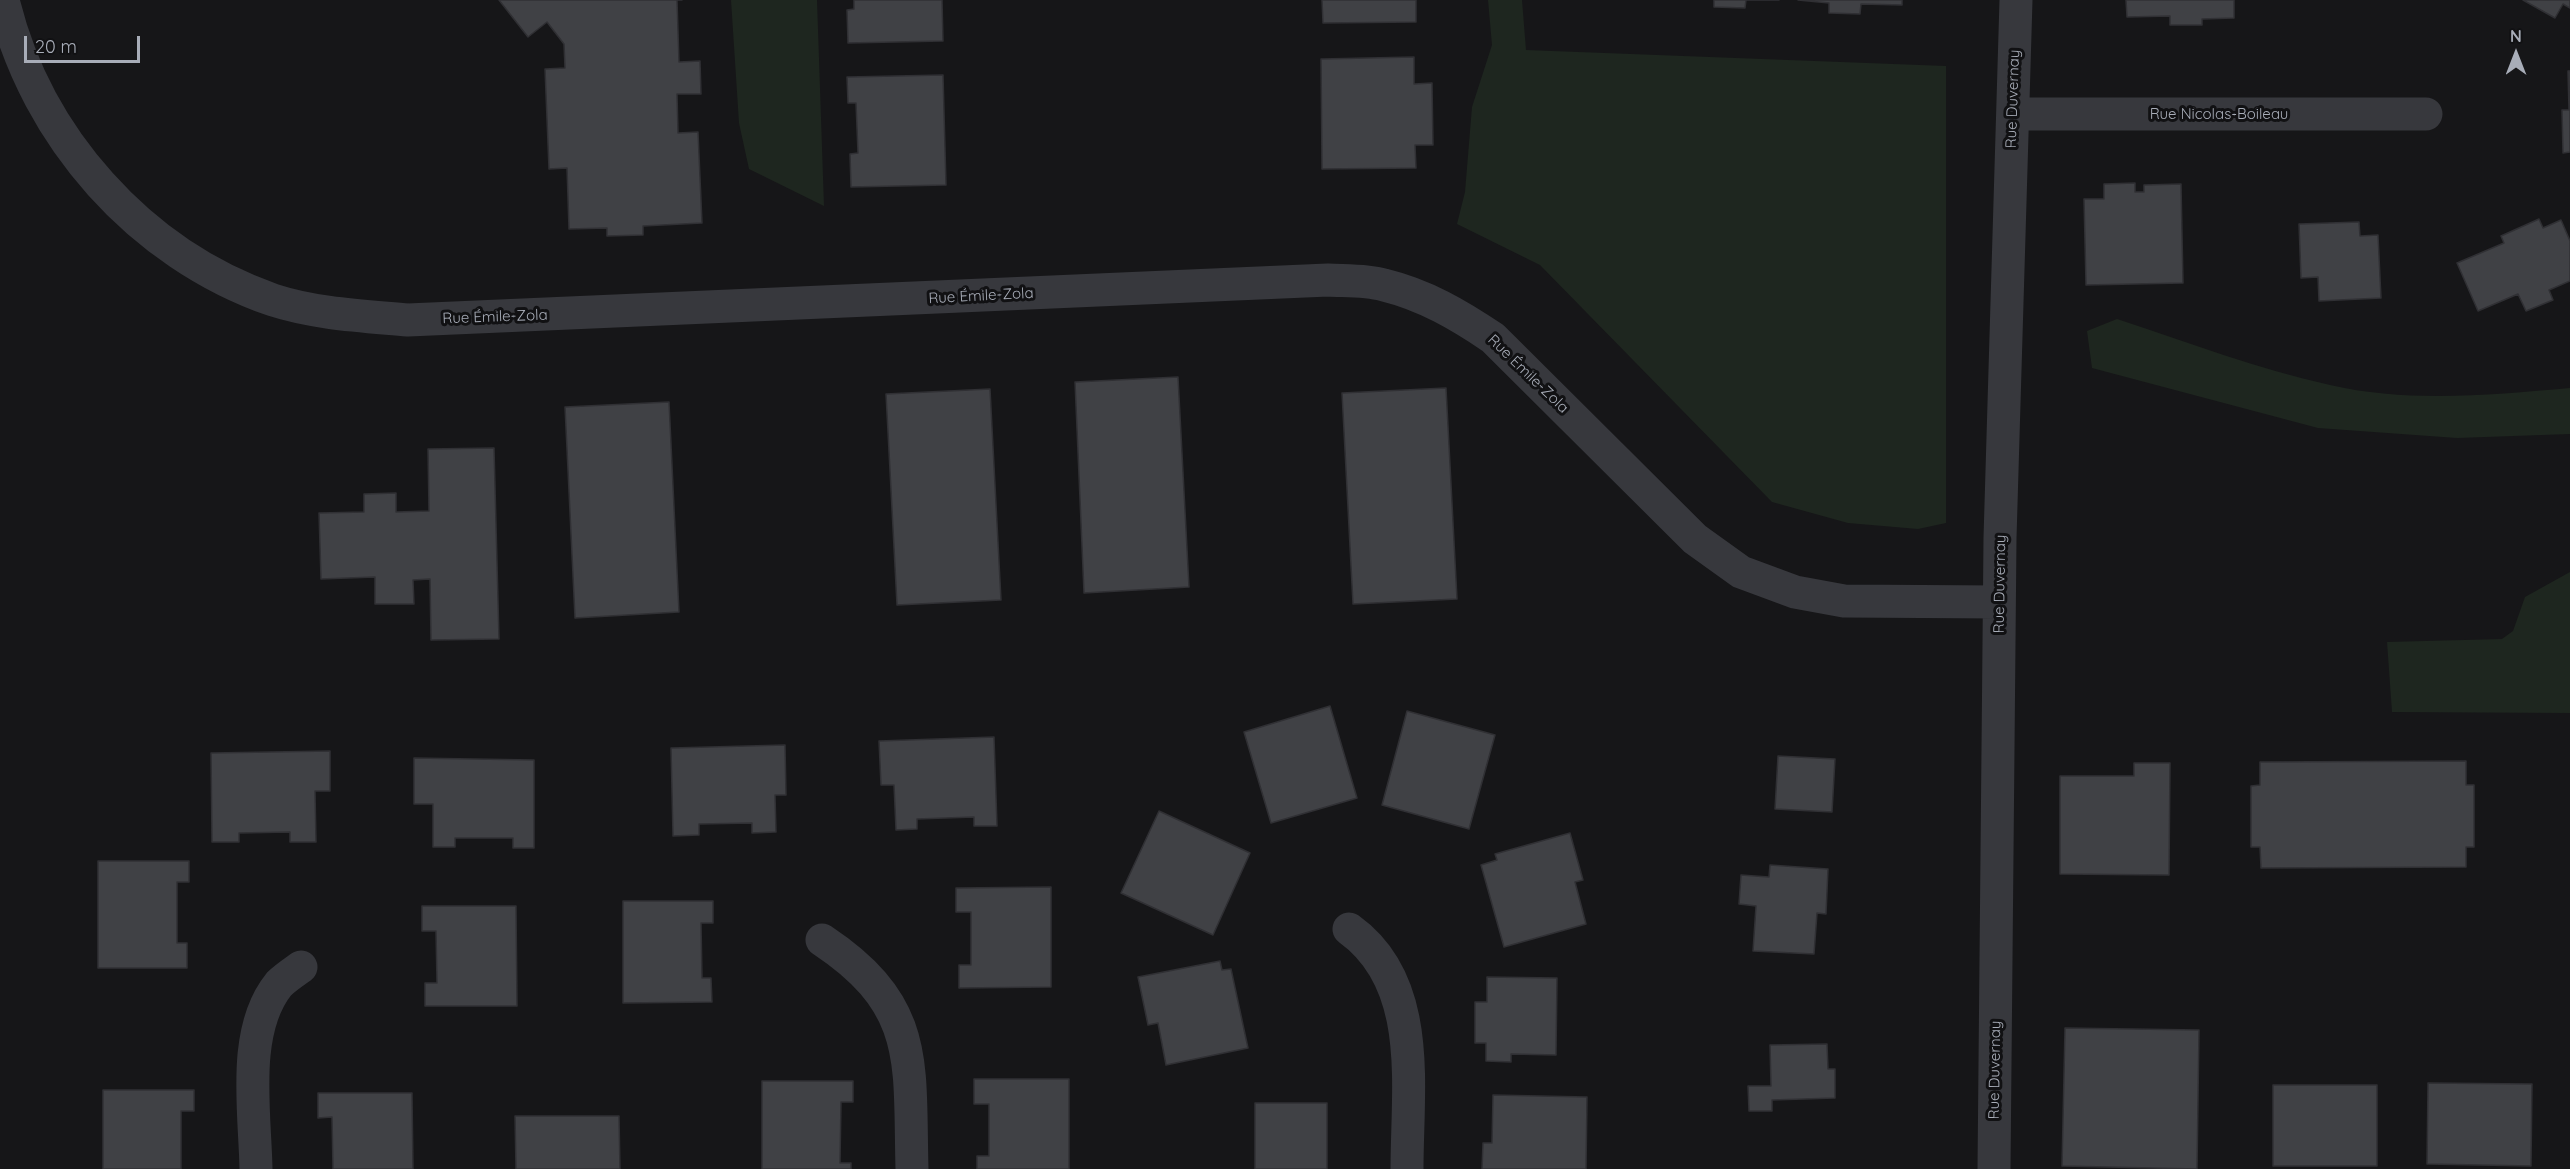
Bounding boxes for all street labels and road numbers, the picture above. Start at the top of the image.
street label: Rue Duvernay [2002,49,2024,149]
street label: Rue Nicolas-Boileau [2150,105,2288,123]
street label: Rue Émile-Zola [928,284,1034,308]
street label: Rue Émile-Zola [442,306,548,328]
street label: Rue Émile-Zola [1484,331,1572,417]
street label: Rue Duvernay [1990,534,2010,634]
street label: Rue Duvernay [1985,1020,2005,1120]

